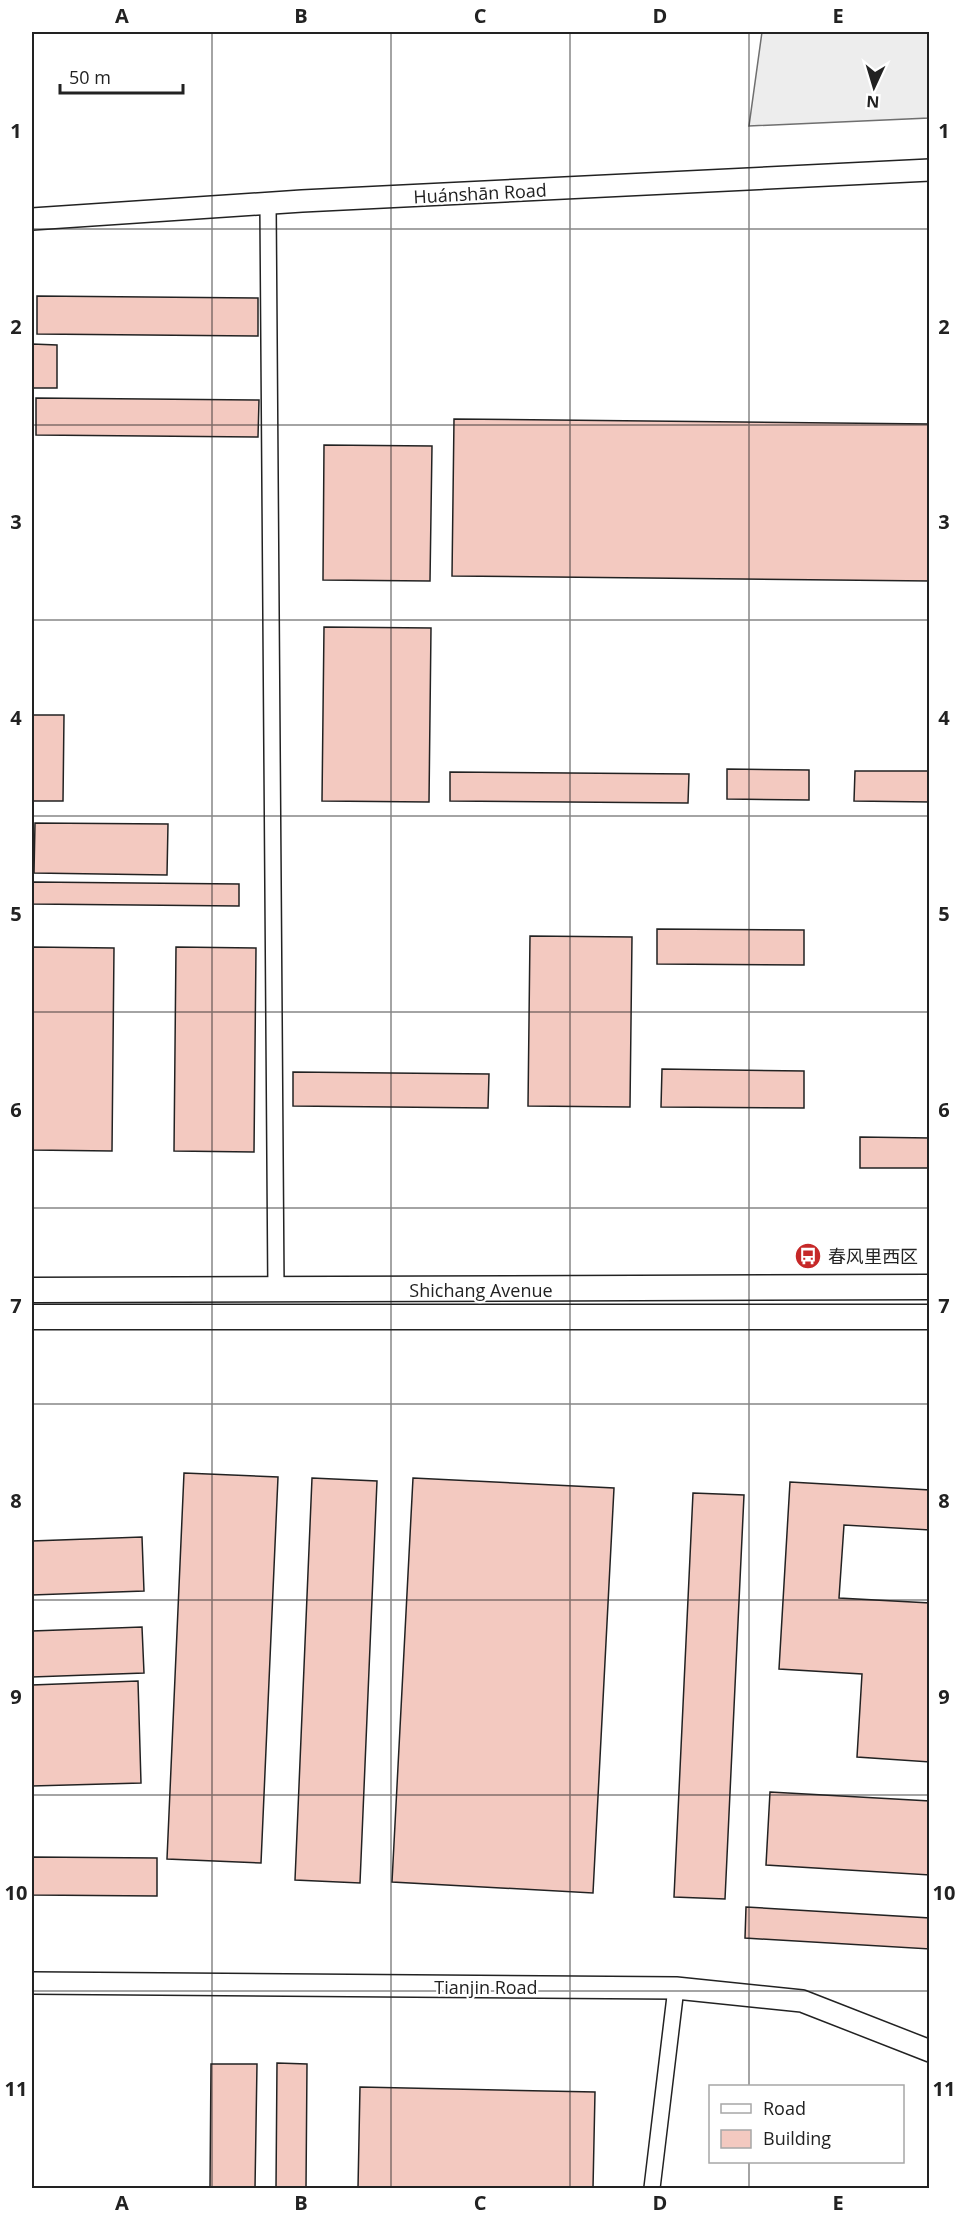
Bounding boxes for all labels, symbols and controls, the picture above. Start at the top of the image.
text: A [115,2,129,29]
text: B [294,2,308,29]
text: C [474,2,487,29]
text: D [653,2,667,29]
text: E [832,2,844,29]
scale bar [60,57,183,95]
north arrow [844,57,904,117]
text: 50 m [69,65,111,89]
text: N [866,91,880,113]
text: 1 [10,117,22,144]
text: 1 [938,117,950,144]
street label: Huánshān Road [413,178,547,208]
text: 2 [10,313,22,340]
text: 2 [938,313,950,340]
text: 3 [10,508,22,535]
text: 3 [938,508,950,535]
text: 4 [10,704,22,731]
text: 4 [938,704,950,731]
text: 5 [10,900,22,927]
text: 5 [938,900,950,927]
text: 6 [10,1096,22,1123]
text: 6 [938,1096,950,1123]
bus stop icon: 春风里西区 [793,1241,823,1271]
place label: 春风里西区 [828,1244,918,1268]
street label: Shichang Avenue [409,1278,553,1302]
text: 7 [10,1292,22,1319]
text: 7 [938,1292,950,1319]
text: 8 [10,1487,22,1514]
text: 8 [938,1487,950,1514]
text: 9 [10,1683,22,1710]
text: 9 [938,1683,950,1710]
text: 10 [5,1879,27,1906]
text: 10 [933,1879,955,1906]
street label: Tianjin Road [434,1975,538,1999]
text: 11 [5,2075,27,2102]
text: 11 [933,2075,955,2102]
legend [709,2085,904,2163]
text: Road [763,2096,806,2120]
text: Building [763,2126,831,2150]
text: A [115,2189,129,2216]
text: B [294,2189,308,2216]
text: C [474,2189,487,2216]
text: D [653,2189,667,2216]
text: E [832,2189,844,2216]

